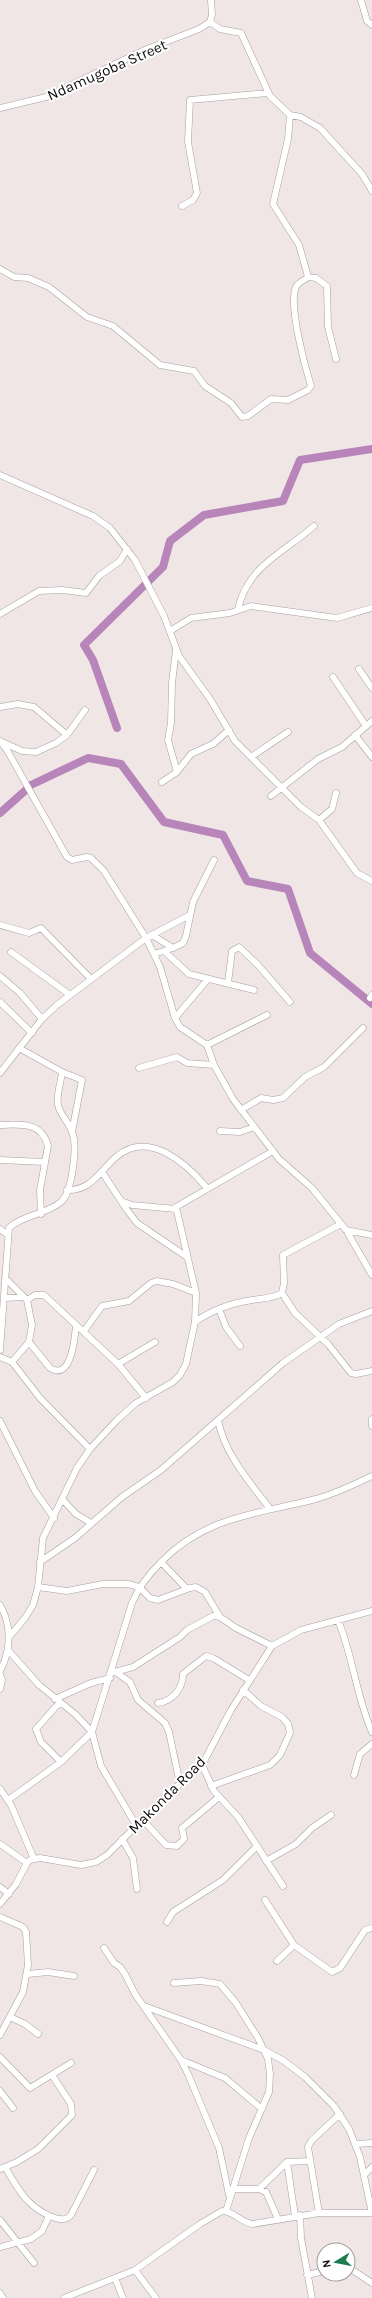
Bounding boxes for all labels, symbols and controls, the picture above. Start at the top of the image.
street label: Ndamugoba Street [44,35,170,104]
street label: Makonda Road [125,1753,209,1837]
north arrow [316,2242,356,2282]
text: N [320,2259,334,2269]

